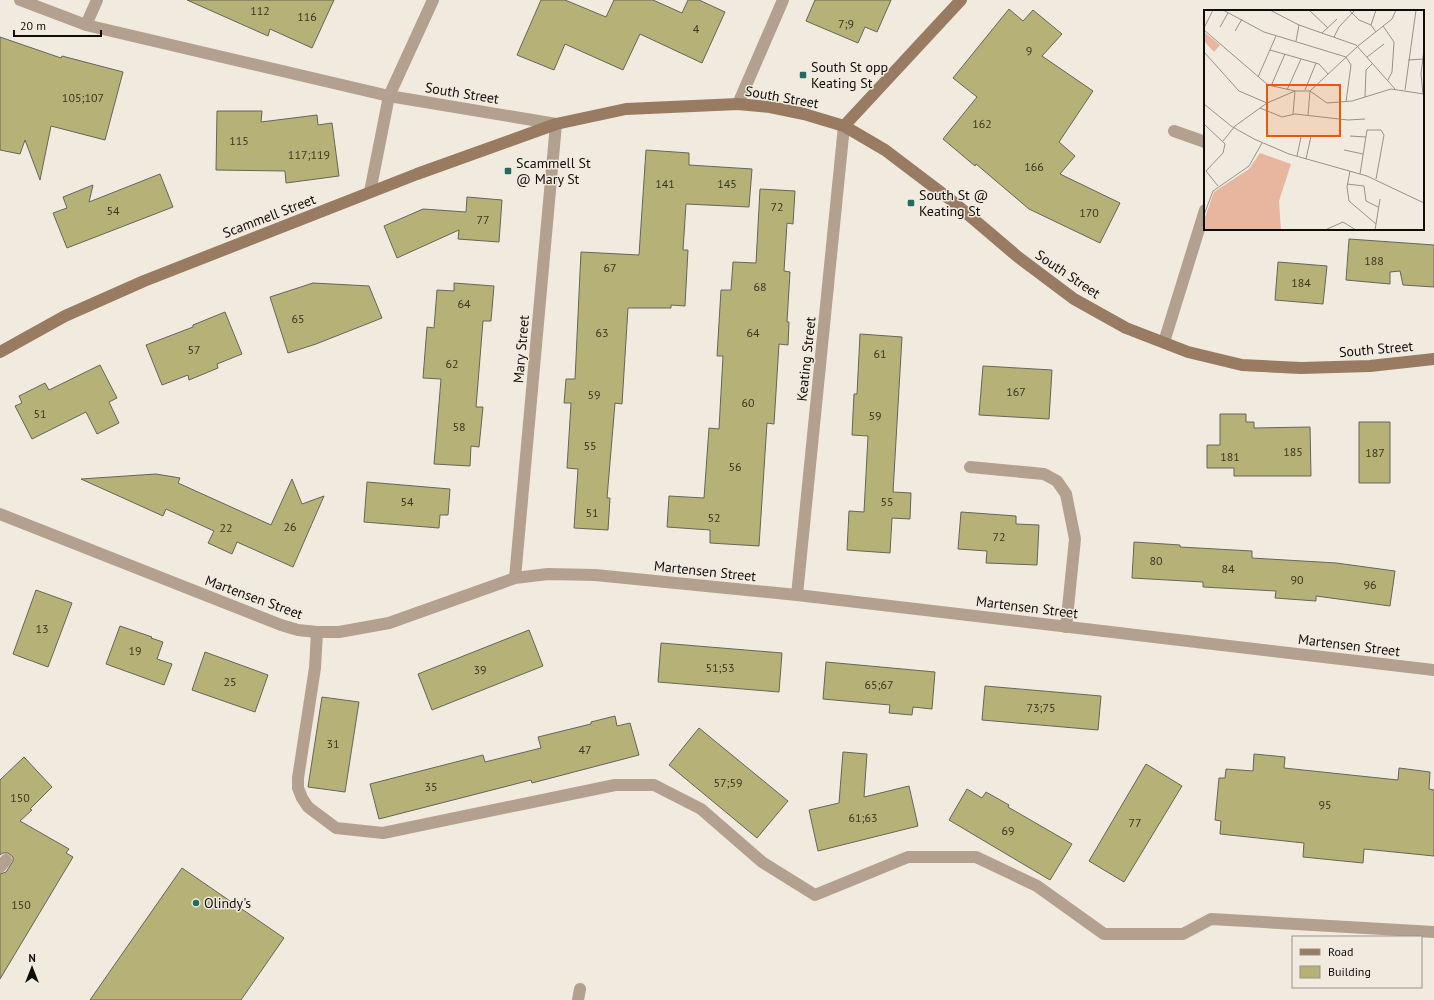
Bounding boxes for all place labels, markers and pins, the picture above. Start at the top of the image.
place label: South St opp Keating St [811,58,888,92]
marker: South St opp Keating St [798,70,808,80]
place label: Scammell St @ Mary St [516,154,591,188]
marker: Scammell St @ Mary St [503,166,513,176]
place label: South St @ Keating St [919,186,988,220]
marker: South St @ Keating St [906,198,916,208]
place label: Olindy's [204,894,251,912]
marker: Olindy's [191,898,201,908]

